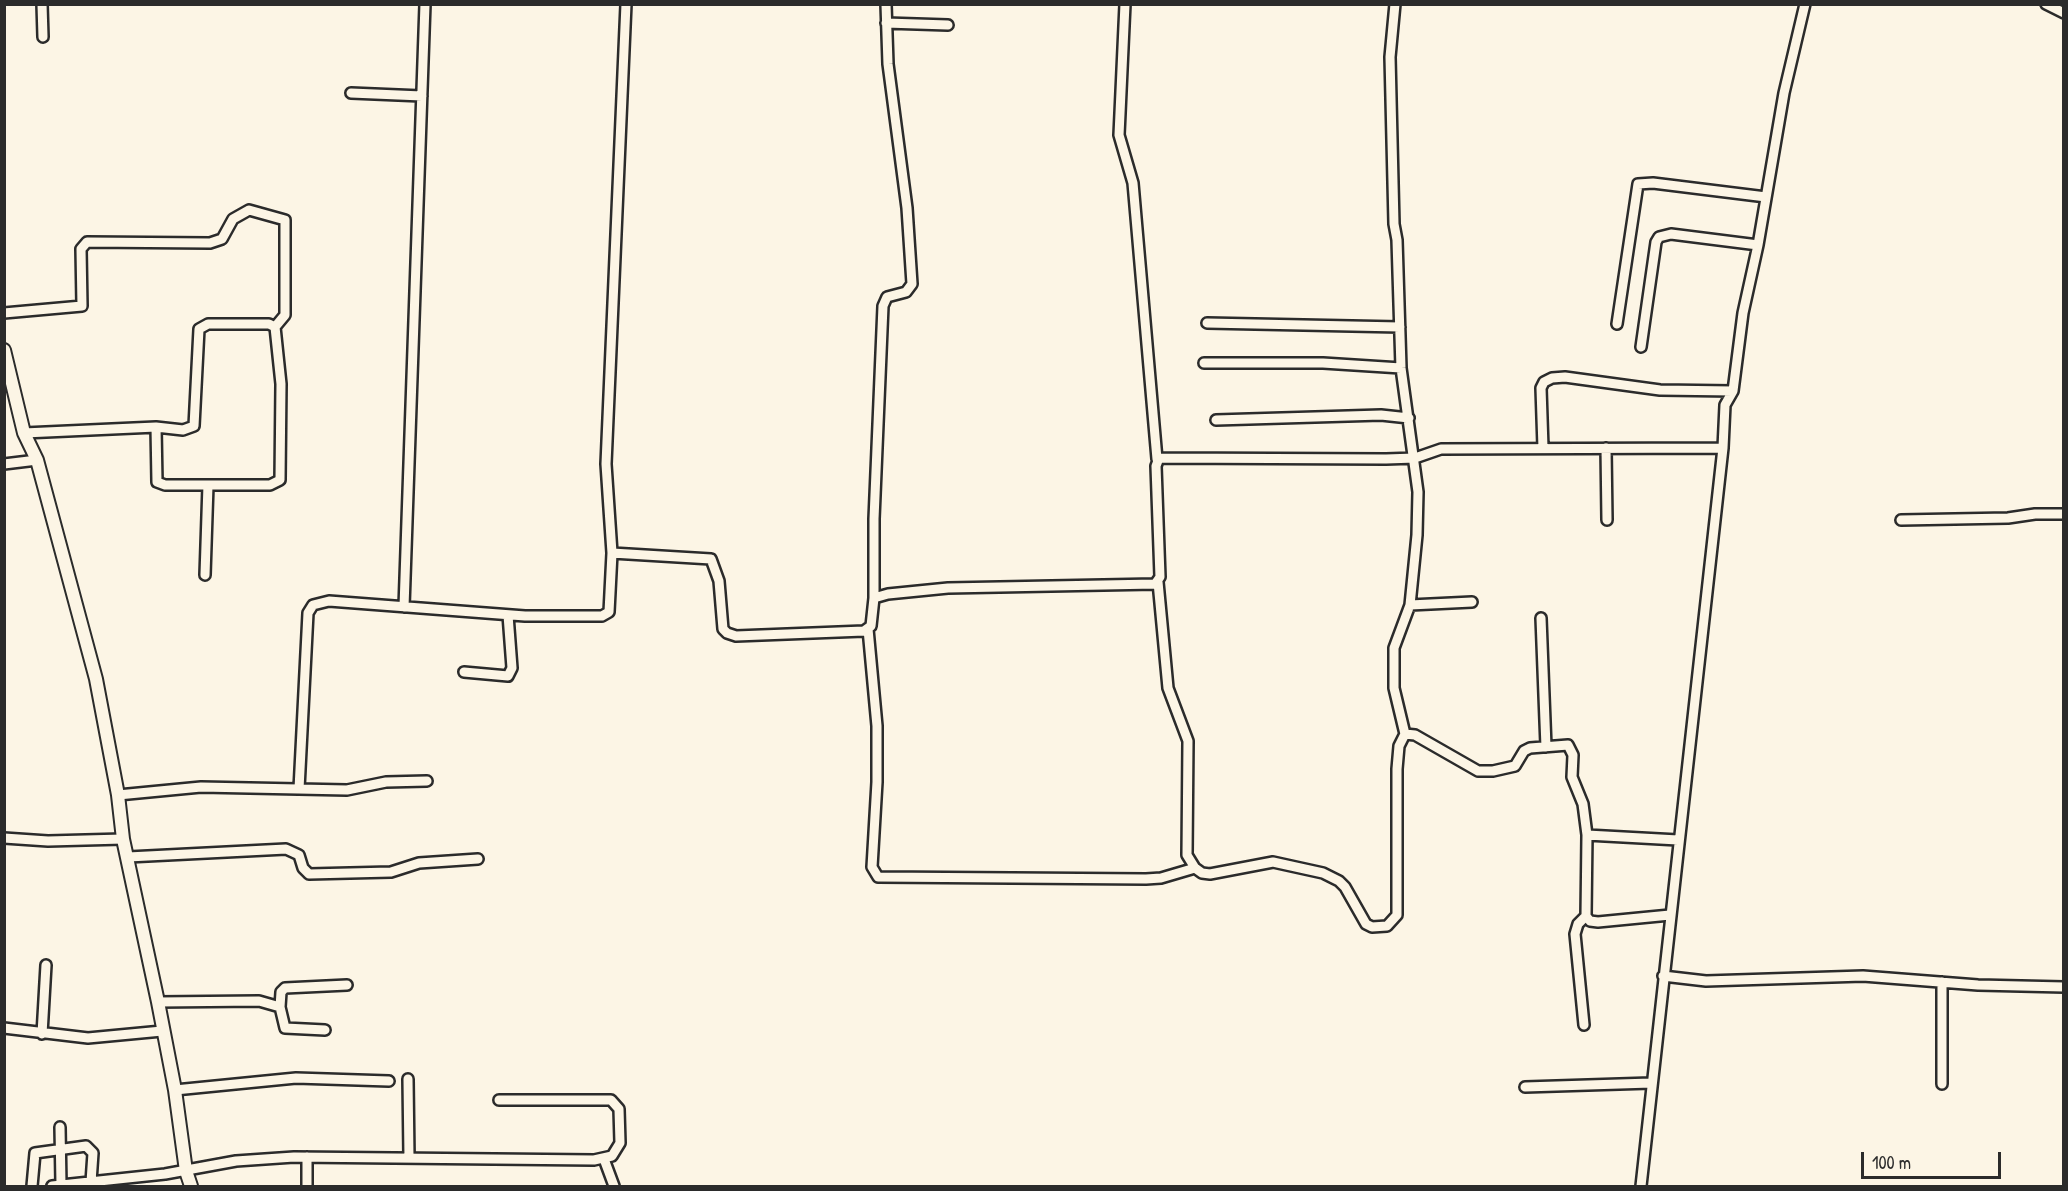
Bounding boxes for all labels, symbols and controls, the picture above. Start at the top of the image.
scale bar [1864,1140,2004,1178]
text: 100 m [1872,1150,1911,1175]

